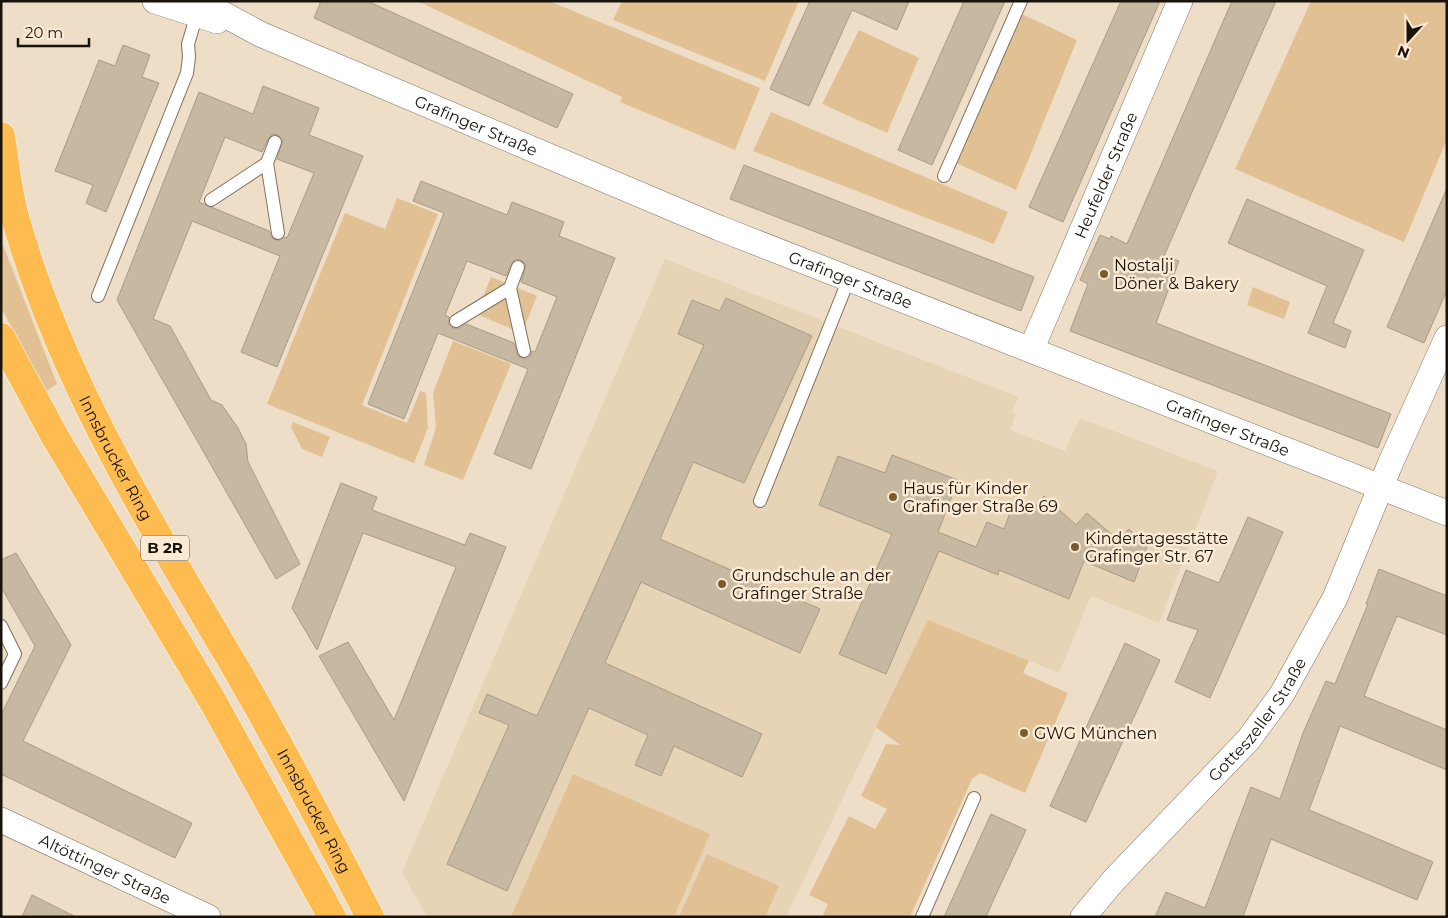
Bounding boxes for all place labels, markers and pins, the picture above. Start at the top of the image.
place label: Nostalji Döner & Bakery [1114,256,1239,293]
marker: Nostalji Döner & Bakery [1098,268,1110,280]
place label: Haus für Kinder Grafinger Straße 69 [903,479,1058,516]
marker: Haus für Kinder Grafinger Straße 69 [887,491,899,503]
place label: Kindertagesstätte Grafinger Str. 67 [1085,529,1228,566]
marker: Kindertagesstätte Grafinger Str. 67 [1069,541,1081,553]
place label: Grundschule an der Grafinger Straße [732,566,891,603]
marker: Grundschule an der Grafinger Straße [716,578,728,590]
place label: GWG München [1034,724,1157,743]
marker: GWG München [1018,727,1030,739]

